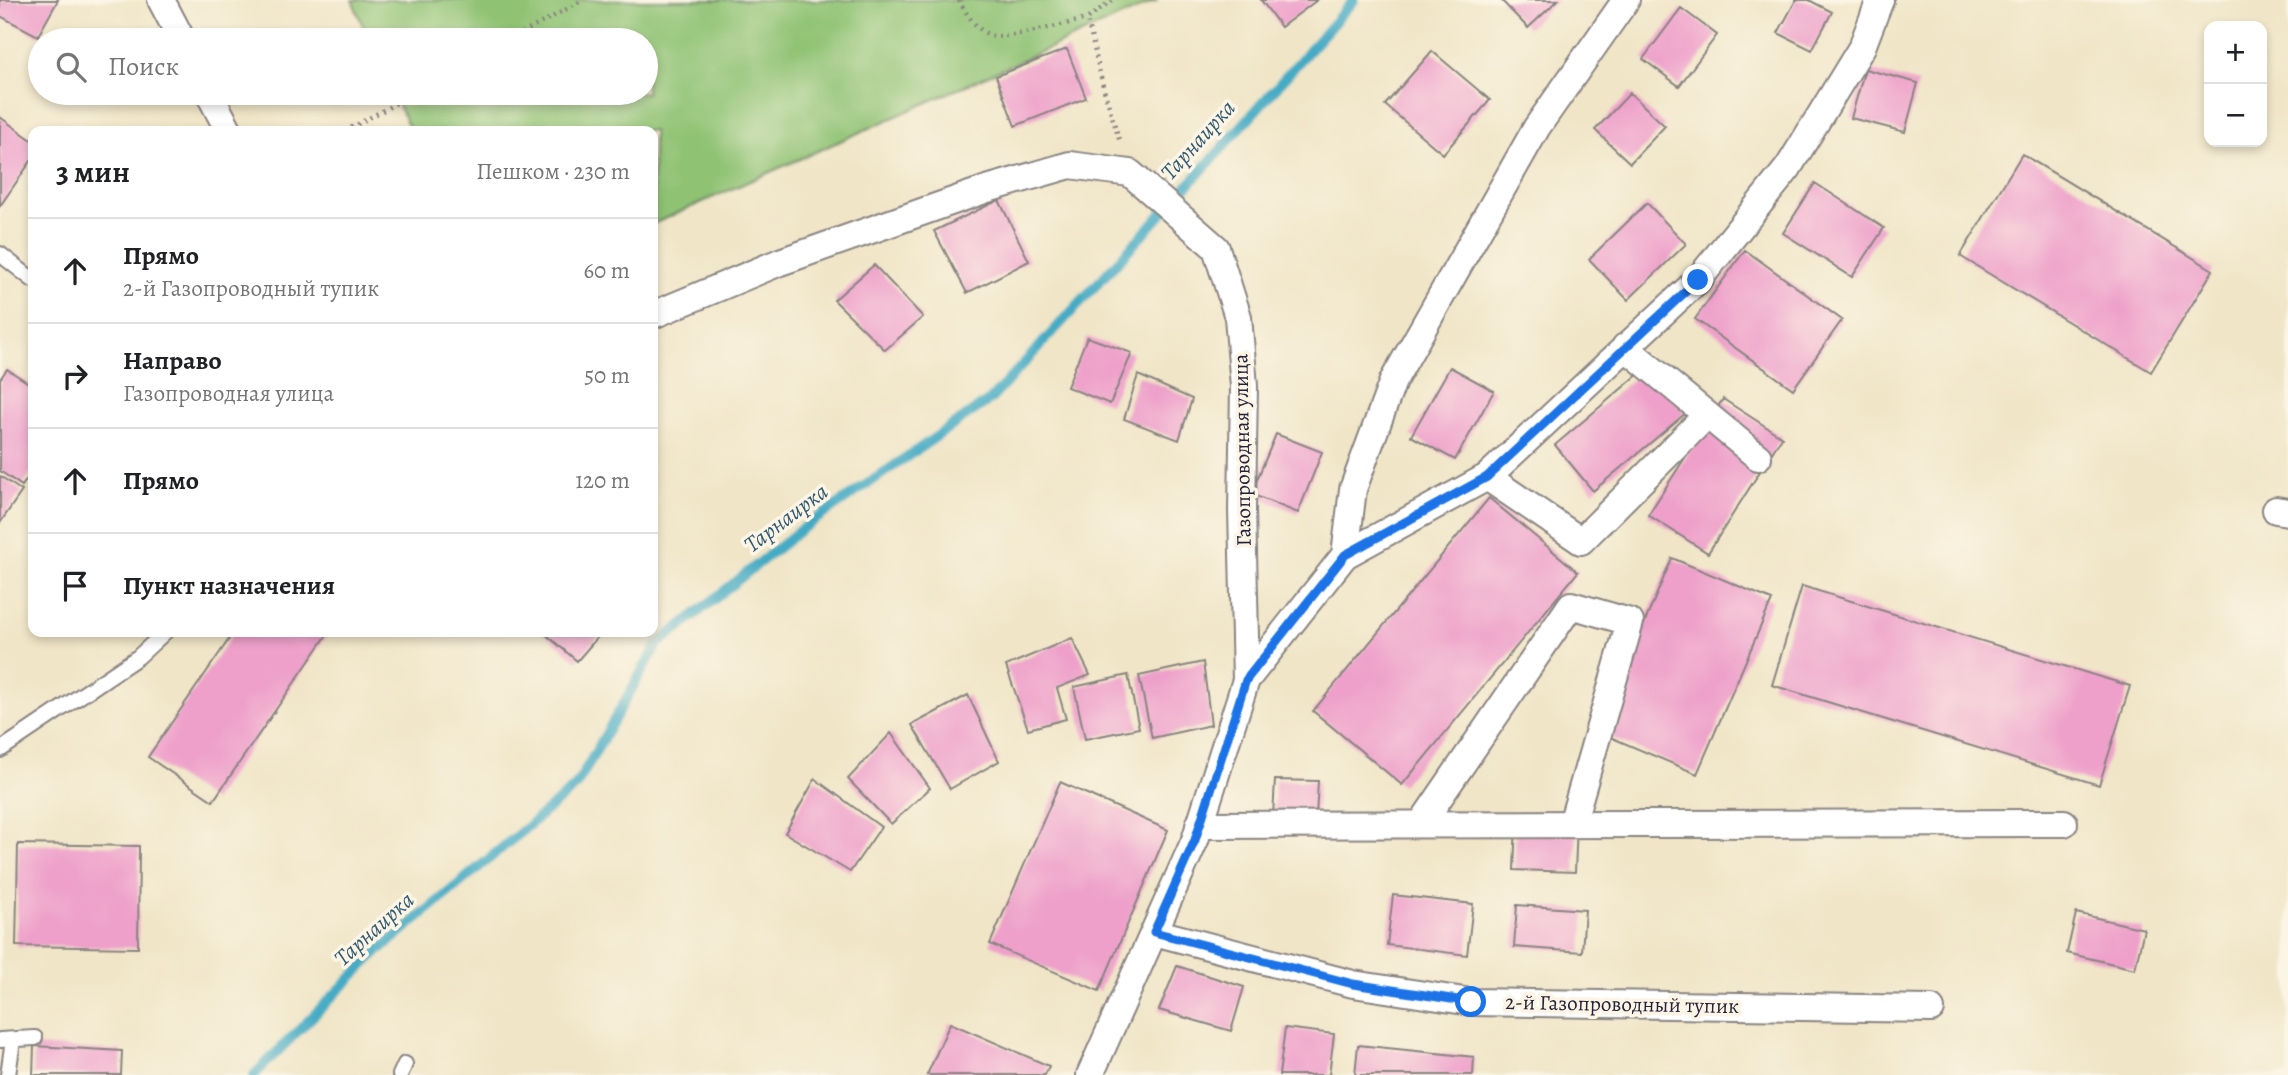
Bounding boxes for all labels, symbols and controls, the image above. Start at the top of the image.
map controls [2204,21,2267,147]
button: + [2204,21,2267,84]
search box [28,28,658,105]
icon: search [52,48,90,86]
text: Поиск [108,49,179,84]
button: − [2204,84,2267,147]
water label: Тарнаирка [1154,93,1242,187]
text: 3 мин [56,152,130,192]
text: Пешком · 230 m [476,156,630,187]
text: Прямо [123,238,199,273]
icon: ahead [56,252,94,290]
text: 60 m [583,255,630,286]
route end [1682,264,1713,295]
text: 2-й Газопроводный тупик [123,273,379,304]
text: Направо [123,343,222,378]
street label: Газопроводная улица [1226,353,1258,547]
icon: right [56,357,94,395]
text: 50 m [584,360,630,391]
text: Газопроводная улица [123,378,334,409]
icon: ahead [56,462,94,500]
text: Прямо [123,463,199,498]
text: 120 m [575,465,630,496]
water label: Тарнаирка [738,476,835,560]
icon: arrive [56,567,94,605]
text: Пункт назначения [123,568,335,603]
water label: Тарнаирка [327,885,421,973]
route start [1455,986,1486,1017]
street label: 2-й Газопроводный тупик [1505,988,1739,1020]

